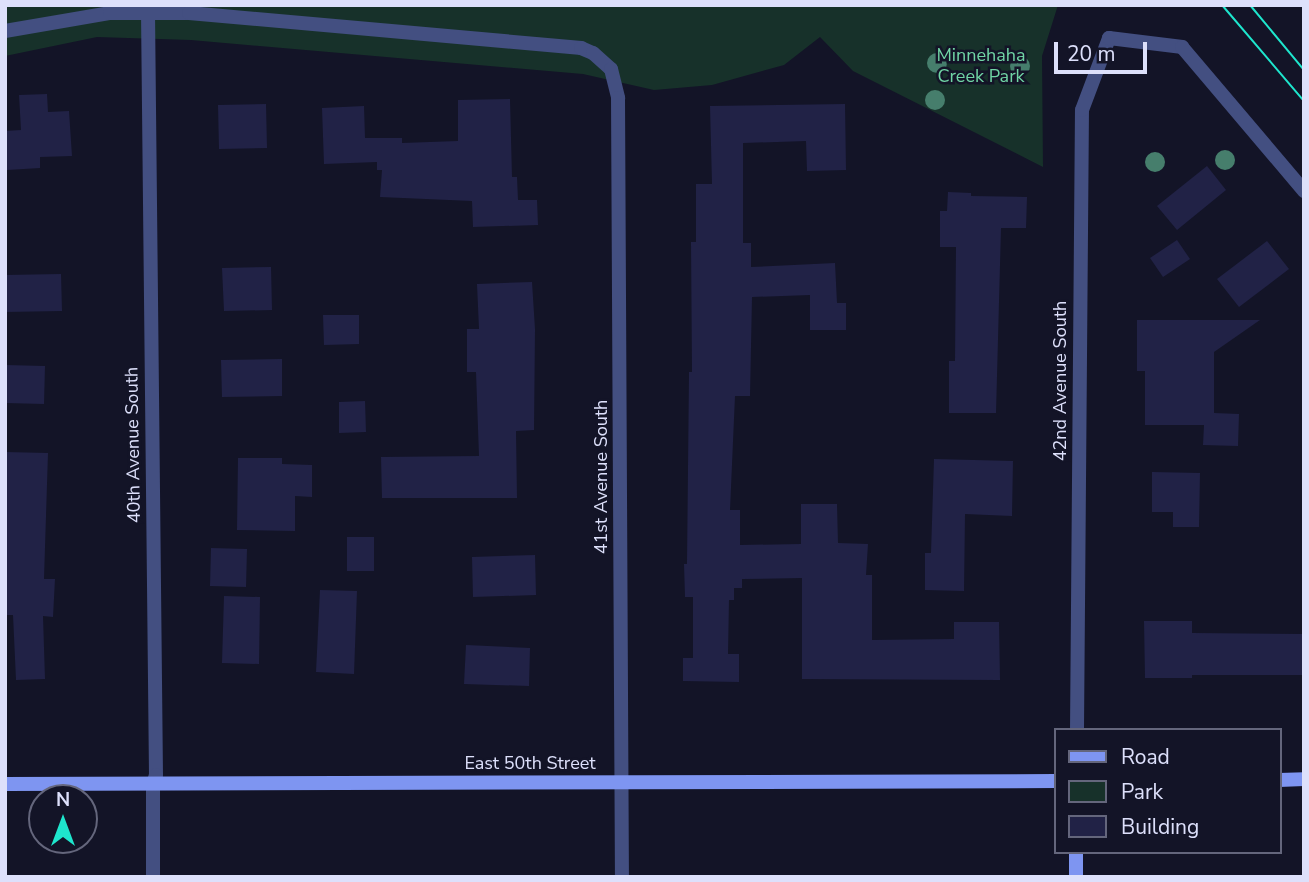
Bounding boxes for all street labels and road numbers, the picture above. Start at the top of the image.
street label: 42nd Avenue South [1049,301,1071,461]
street label: 40th Avenue South [121,367,145,523]
street label: 41st Avenue South [590,400,612,554]
street label: East 50th Street [464,752,596,774]

